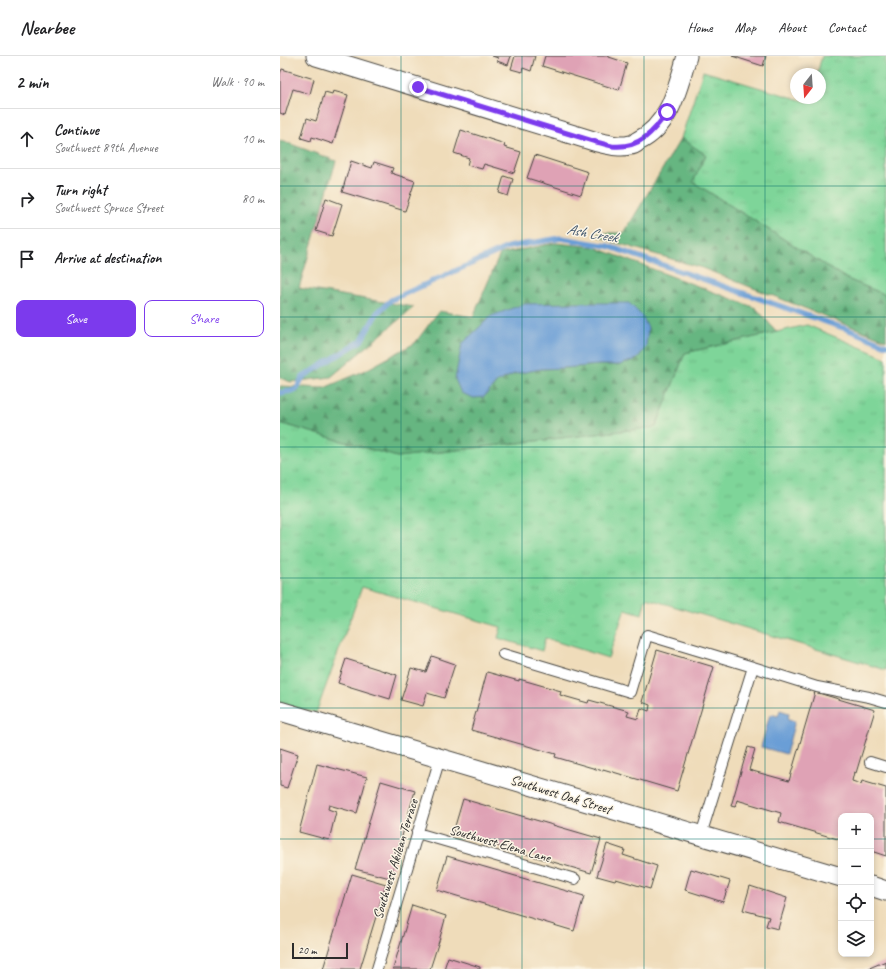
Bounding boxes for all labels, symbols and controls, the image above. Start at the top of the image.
text: Nearbee [20,16,74,40]
text: Home [687,19,713,36]
text: Map [735,19,756,36]
text: About [778,19,806,36]
text: Contact [828,19,866,36]
north arrow [790,68,826,104]
text: 2 min [16,72,49,93]
text: Walk · 90 m [211,74,264,90]
route end [409,78,427,96]
route start [658,103,676,121]
text: Continue [54,121,99,140]
icon: ahead [16,128,38,150]
text: 10 m [242,131,264,147]
text: Southwest 89th Avenue [54,140,158,156]
text: Turn right [54,181,107,200]
icon: right [16,188,38,210]
text: 80 m [242,191,264,207]
text: Southwest Spruce Street [54,200,163,216]
water label: Ash Creek [565,220,621,248]
icon: arrive [16,248,38,270]
text: Arrive at destination [54,249,161,268]
button: Save [16,300,136,337]
button: Share [144,300,264,337]
street label: Southwest Oak Street [508,771,616,819]
street label: Southwest Akilean Terrace [369,796,422,921]
map controls [838,813,874,957]
button: + [838,813,874,849]
street label: Southwest Elena Lane [447,821,554,866]
button: − [838,849,874,885]
button: locate [838,885,874,921]
button: layers [838,921,874,957]
scale bar [292,941,348,960]
text: 20 m [298,943,317,957]

